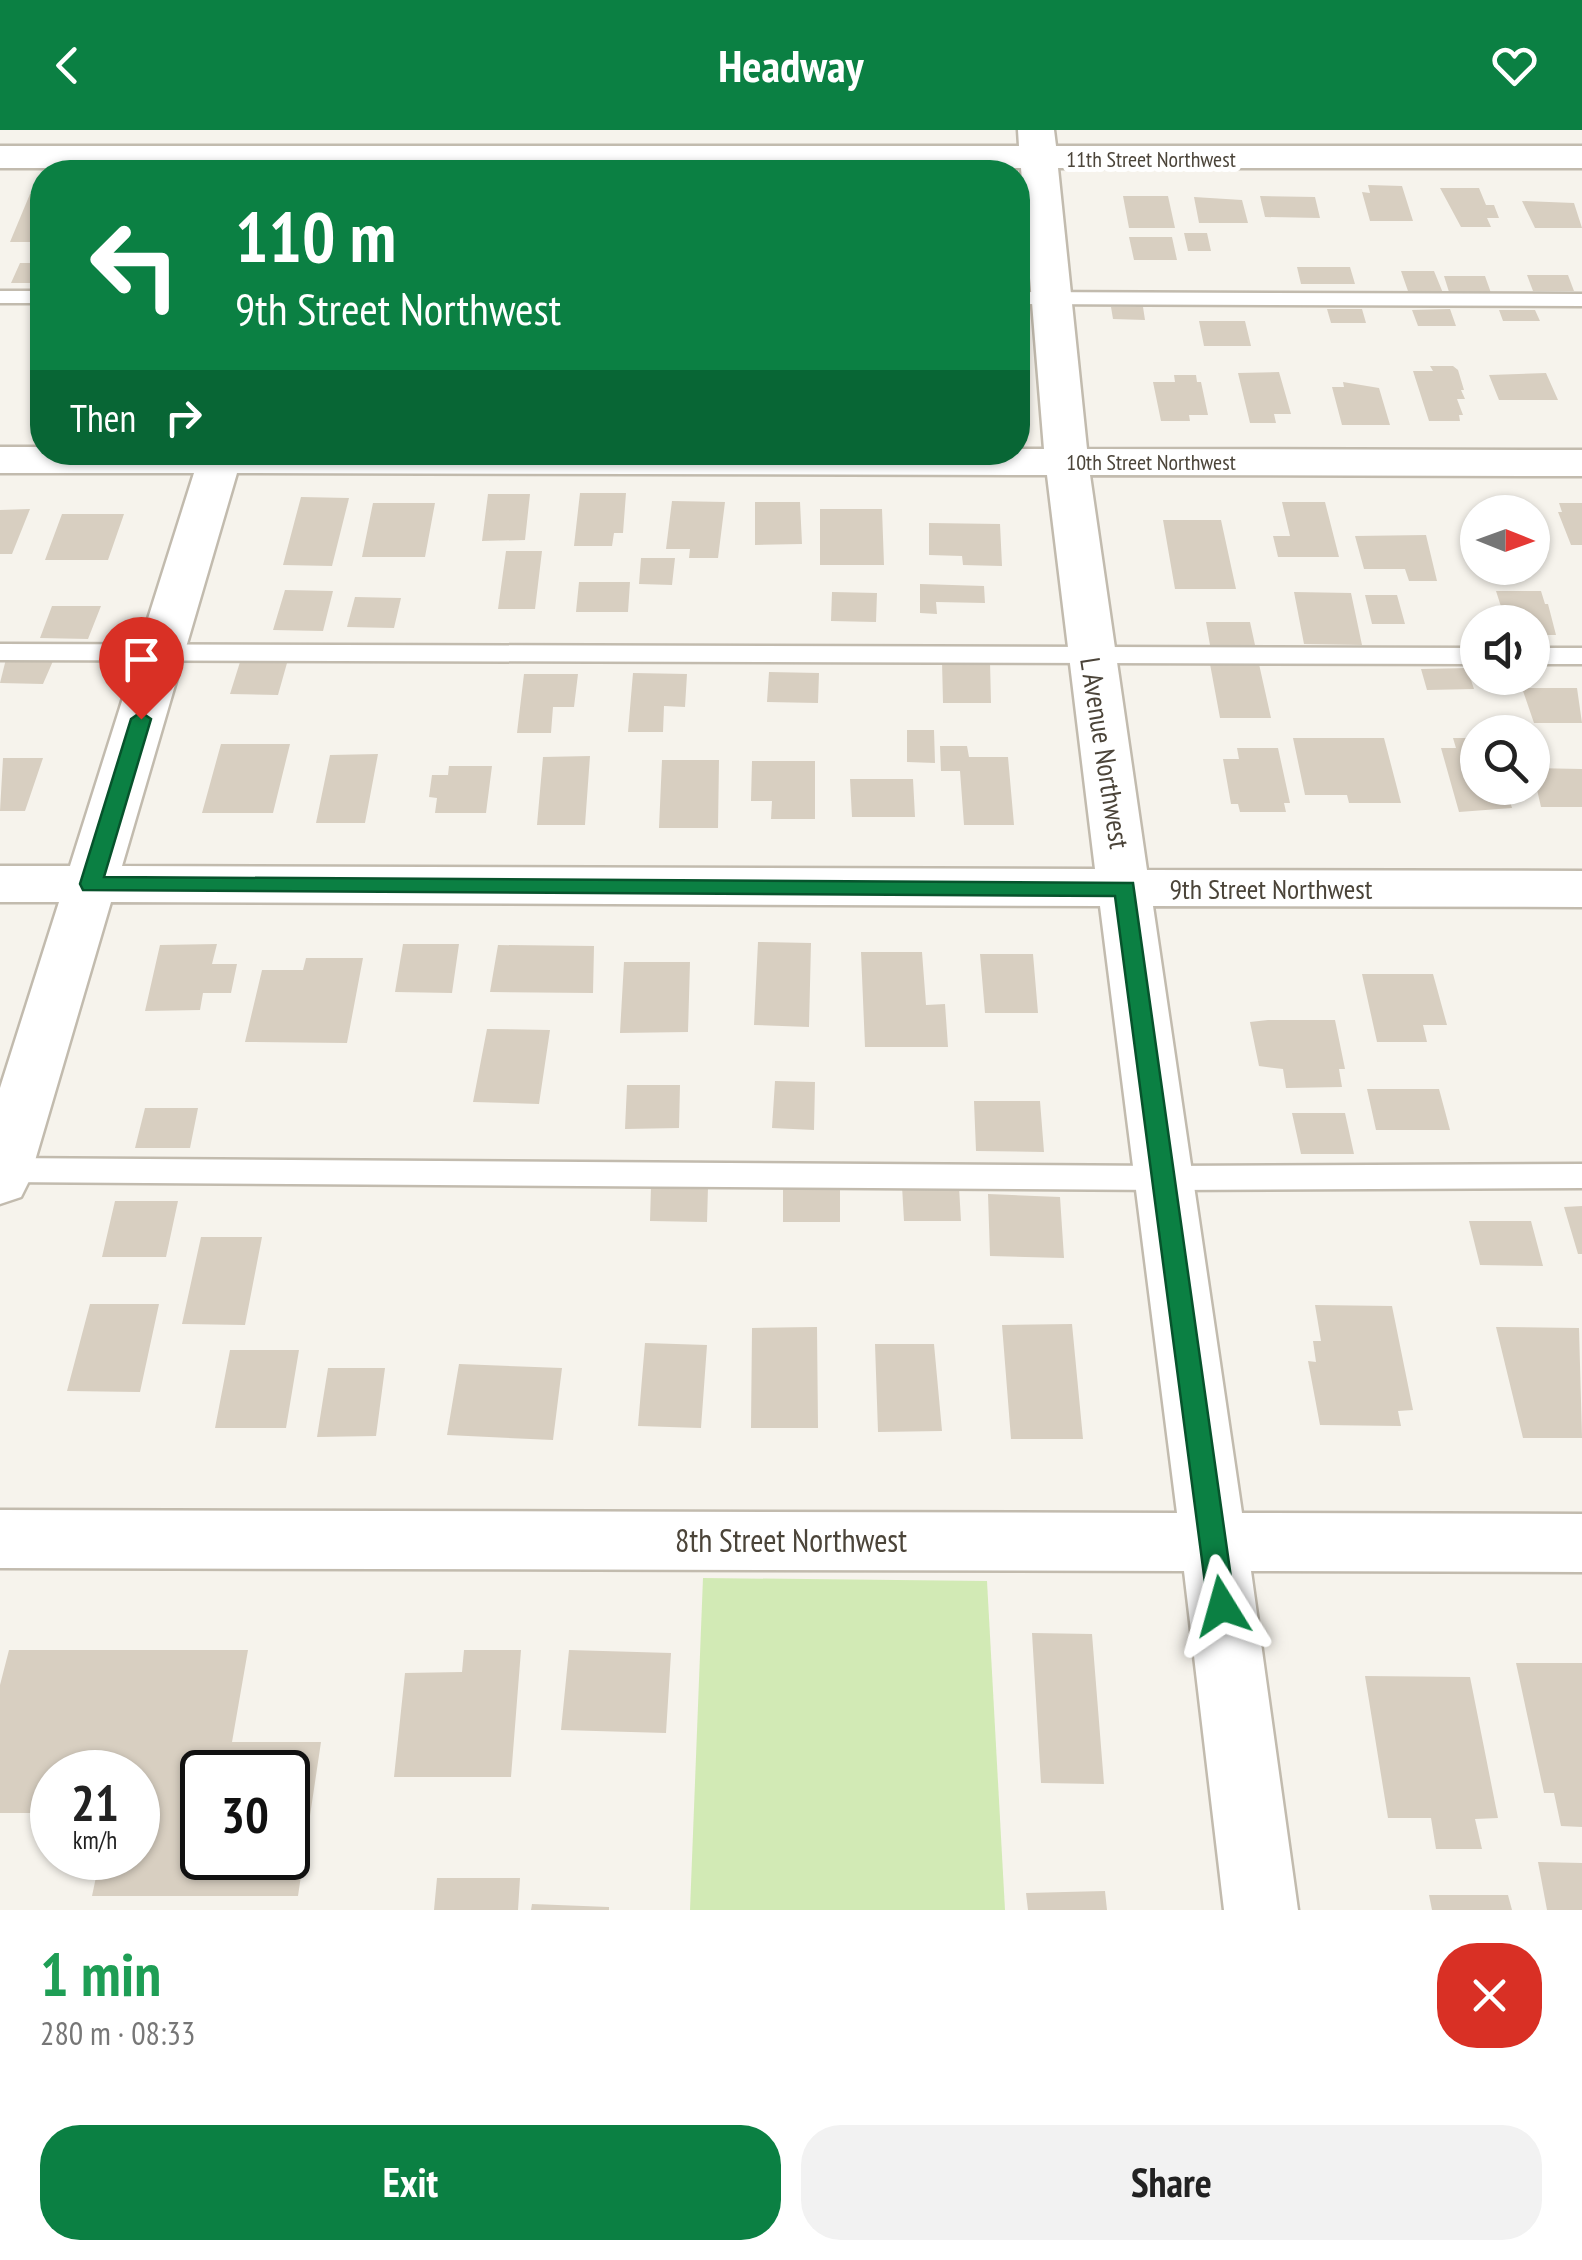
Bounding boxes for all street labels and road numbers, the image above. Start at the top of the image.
street label: 11th Street Northwest [1066,145,1236,173]
street label: 10th Street Northwest [1066,448,1236,476]
street label: L Avenue Northwest [1072,655,1139,851]
street label: 9th Street Northwest [1170,870,1373,907]
street label: 8th Street Northwest [675,1519,907,1561]

